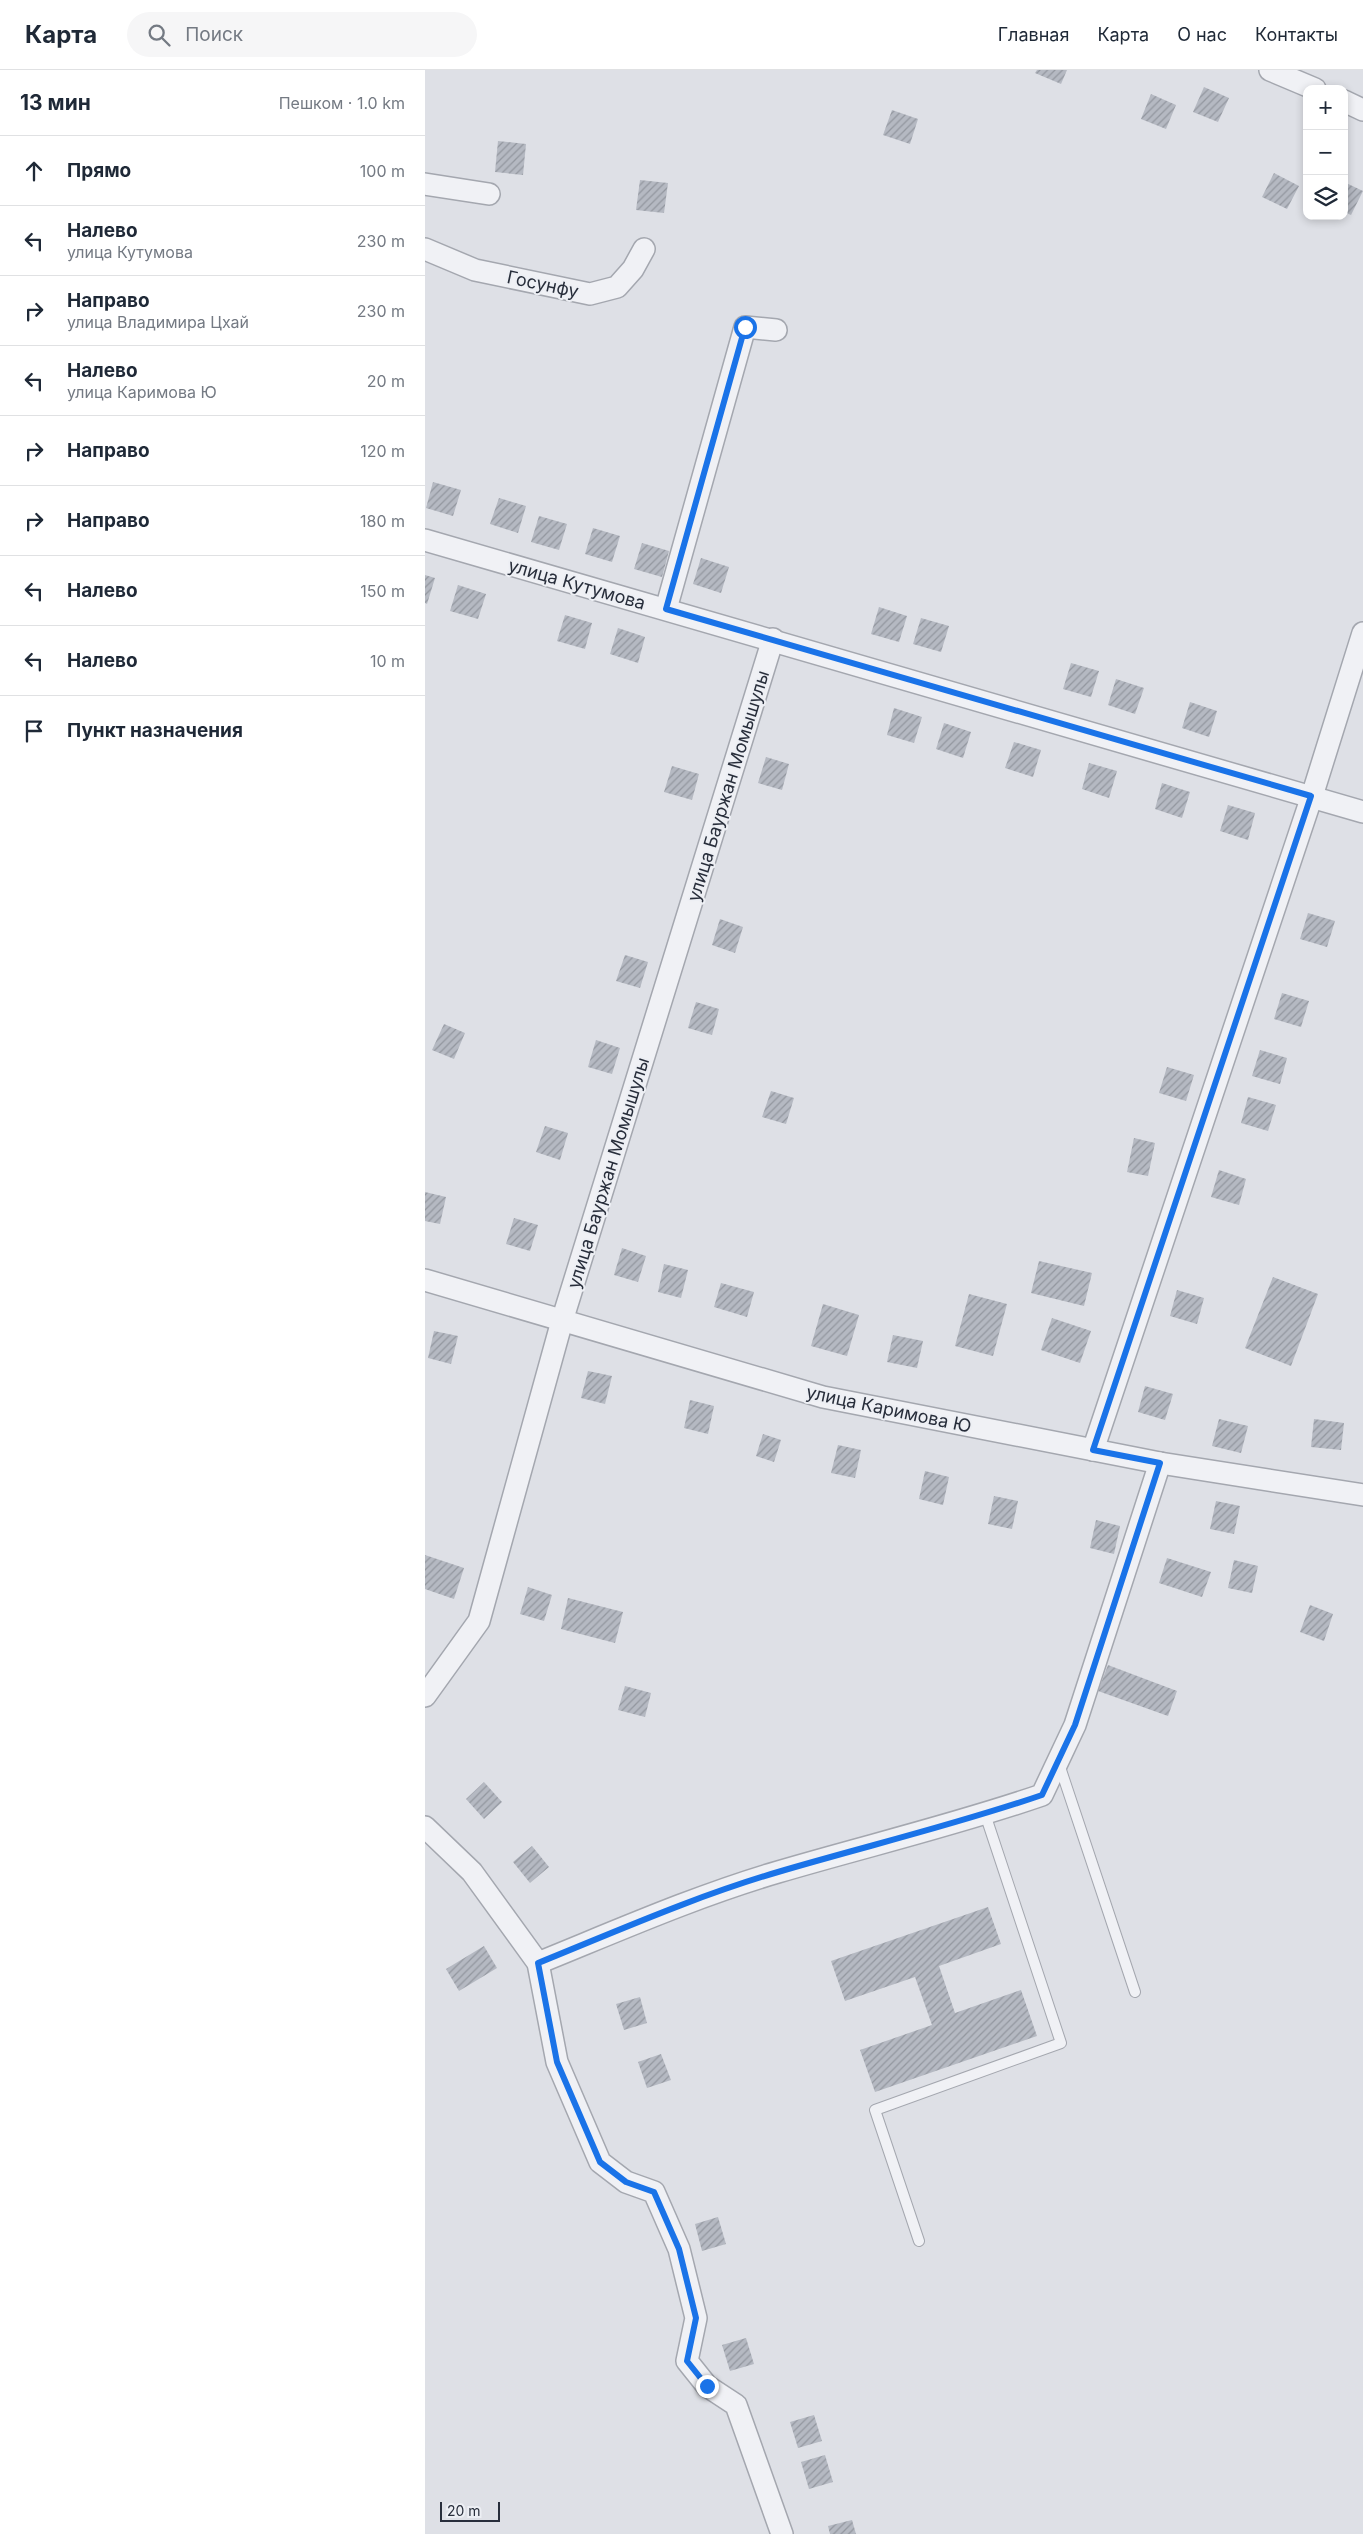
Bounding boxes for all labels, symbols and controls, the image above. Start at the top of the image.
search box [127,12,477,57]
text: Карта [25,20,97,49]
icon: search [145,21,173,49]
text: Поиск [185,23,243,46]
text: Главная [998,24,1069,45]
text: Карта [1097,24,1149,45]
text: О нас [1177,24,1227,45]
text: Контакты [1255,24,1338,45]
map controls [1303,85,1348,220]
button: + [1303,85,1348,130]
text: 13 мин [20,90,91,115]
text: Пешком · 1.0 km [279,93,405,113]
button: − [1303,130,1348,175]
icon: ahead [20,157,48,185]
text: Прямо [67,159,131,182]
text: 100 m [360,161,405,181]
button: layers [1303,175,1348,220]
text: Налево [67,219,138,242]
icon: left [20,227,48,255]
text: 230 m [357,231,405,251]
text: улица Кутумова [67,242,193,262]
street label: Госунфу [505,266,581,302]
text: Направо [67,289,150,312]
icon: right [20,297,48,325]
text: 230 m [357,301,405,321]
text: улица Владимира Цхай [67,312,249,332]
route start [734,316,757,339]
text: Налево [67,359,138,382]
icon: left [20,367,48,395]
text: 20 m [367,371,405,391]
text: улица Каримова Ю [67,382,217,402]
icon: right [20,437,48,465]
text: Направо [67,439,150,462]
text: 120 m [360,441,405,461]
icon: right [20,507,48,535]
text: Направо [67,509,150,532]
text: 180 m [360,511,405,531]
street label: улица Кутумова [506,554,648,614]
icon: left [20,577,48,605]
text: Налево [67,579,138,602]
text: 150 m [360,581,405,601]
icon: left [20,647,48,675]
text: Налево [67,649,138,672]
text: 10 m [370,651,405,671]
street label: улица Бауржан Момышулы [683,668,773,904]
icon: arrive [20,717,48,745]
text: Пункт назначения [67,719,243,742]
street label: улица Бауржан Момышулы [563,1055,653,1291]
street label: улица Каримова Ю [804,1381,974,1437]
route end [696,2375,719,2398]
scale bar [440,2499,500,2522]
text: 20 m [447,2502,481,2519]

